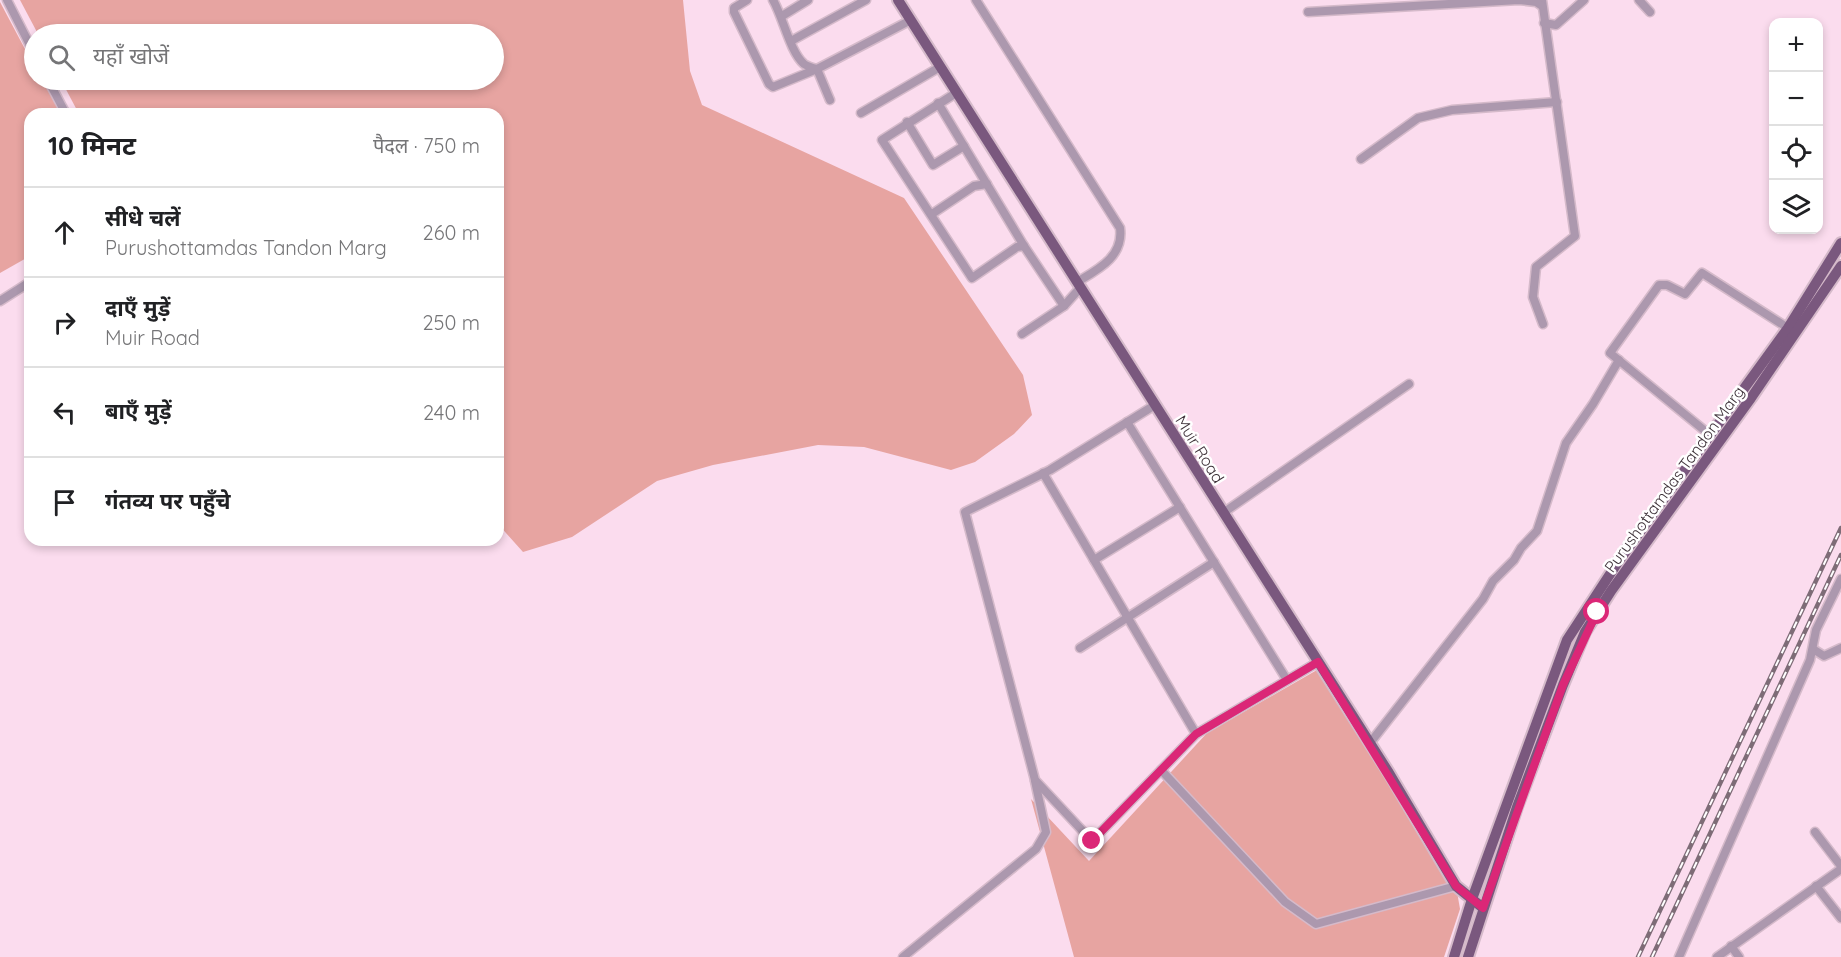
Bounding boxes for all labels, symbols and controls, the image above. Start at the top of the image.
map controls [1769,18,1823,234]
button: + [1769,18,1823,72]
search box [24,24,504,90]
icon: search [45,41,78,74]
text: यहाँ खोजें [93,42,169,70]
button: − [1769,72,1823,126]
button: locate [1769,126,1823,180]
text: 10 मिनट [48,129,136,162]
text: पैदल · 750 m [373,133,480,158]
button: layers [1769,180,1823,234]
text: सीधे चलें [105,204,181,232]
icon: ahead [48,216,81,249]
text: 260 m [423,220,480,245]
text: Purushottamdas Tandon Marg [105,235,387,260]
text: दाएँ मुड़ें [105,294,170,322]
icon: right [48,306,81,339]
text: 250 m [422,310,480,335]
text: Muir Road [105,325,200,350]
street label: Purushottamdas Tandon Marg [1600,382,1748,576]
icon: left [48,396,81,429]
text: बाएँ मुड़ें [105,397,171,425]
text: 240 m [423,400,480,425]
street label: Muir Road [1171,411,1229,487]
icon: arrive [48,486,81,519]
text: गंतव्य पर पहुँचे [105,487,230,515]
route start [1583,598,1609,624]
route end [1078,827,1104,853]

